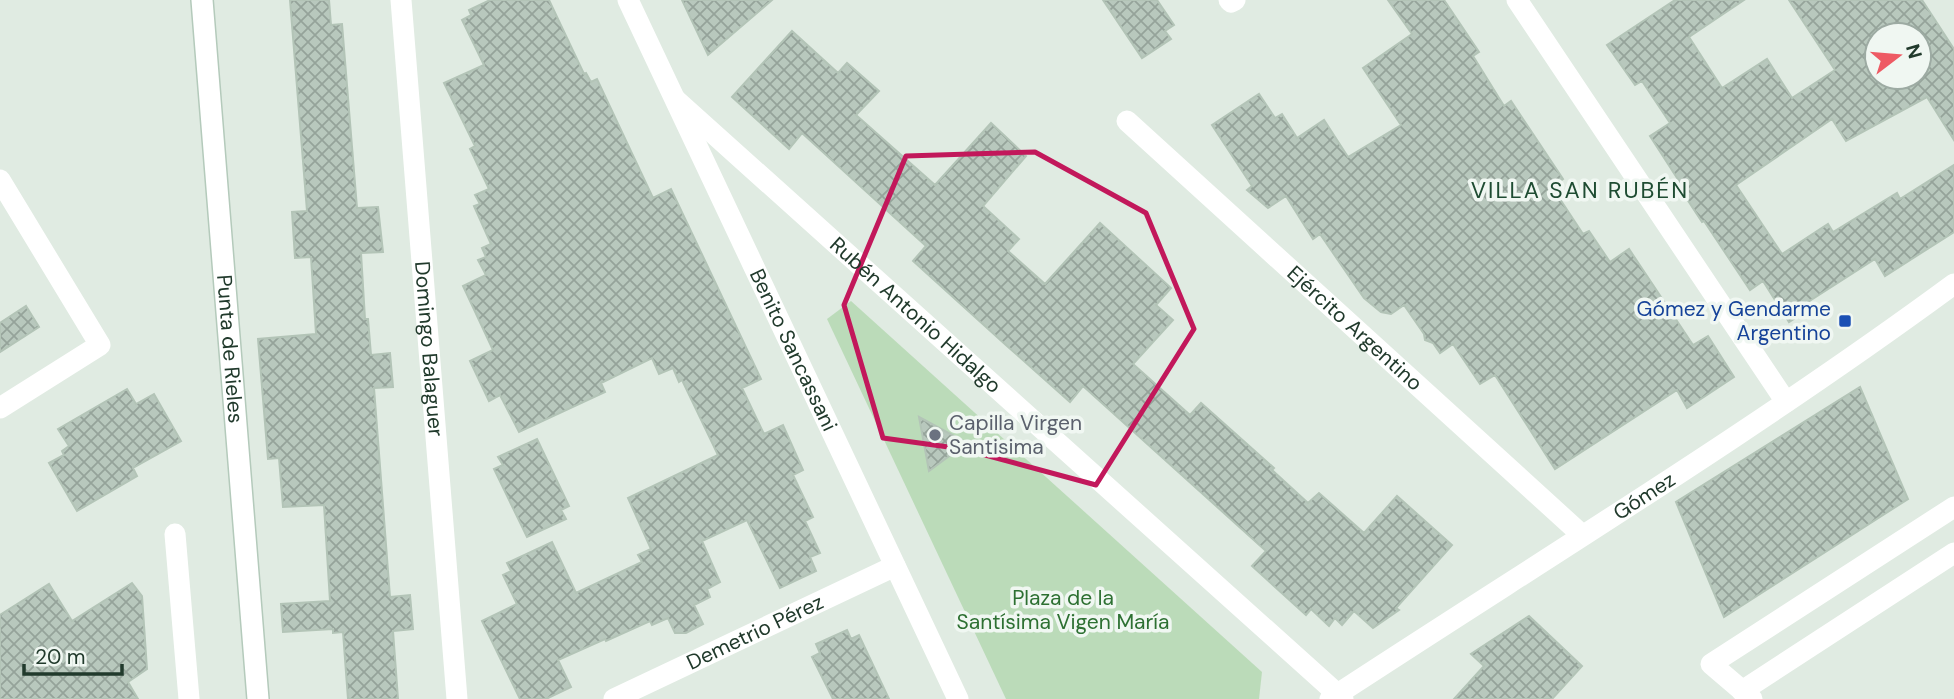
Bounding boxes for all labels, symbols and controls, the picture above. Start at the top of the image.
north arrow [1863,21,1933,91]
text: N [1900,41,1928,62]
district label: VILLA SAN RUBÉN [1471,175,1689,205]
street label: Rubén Antonio Hidalgo [824,231,1007,399]
street label: Ejército Argentino [1281,259,1429,397]
street label: Domingo Balaguer [408,260,450,438]
street label: Benito Sancassani [743,264,844,436]
street label: Punta de Rieles [210,274,250,424]
place label: Gómez y Gendarme Argentino [1637,295,1831,347]
marker: Gómez y Gendarme Argentino [1837,313,1853,329]
place label: Capilla Virgen Santisima [949,409,1082,461]
marker: Capilla Virgen Santisima [927,427,943,443]
street label: Gómez [1608,466,1681,527]
park label: Plaza de la Santísima Vigen María [957,584,1169,636]
street label: Demetrio Pérez [682,588,828,677]
scale bar [24,632,122,676]
text: 20 m [35,643,86,671]

